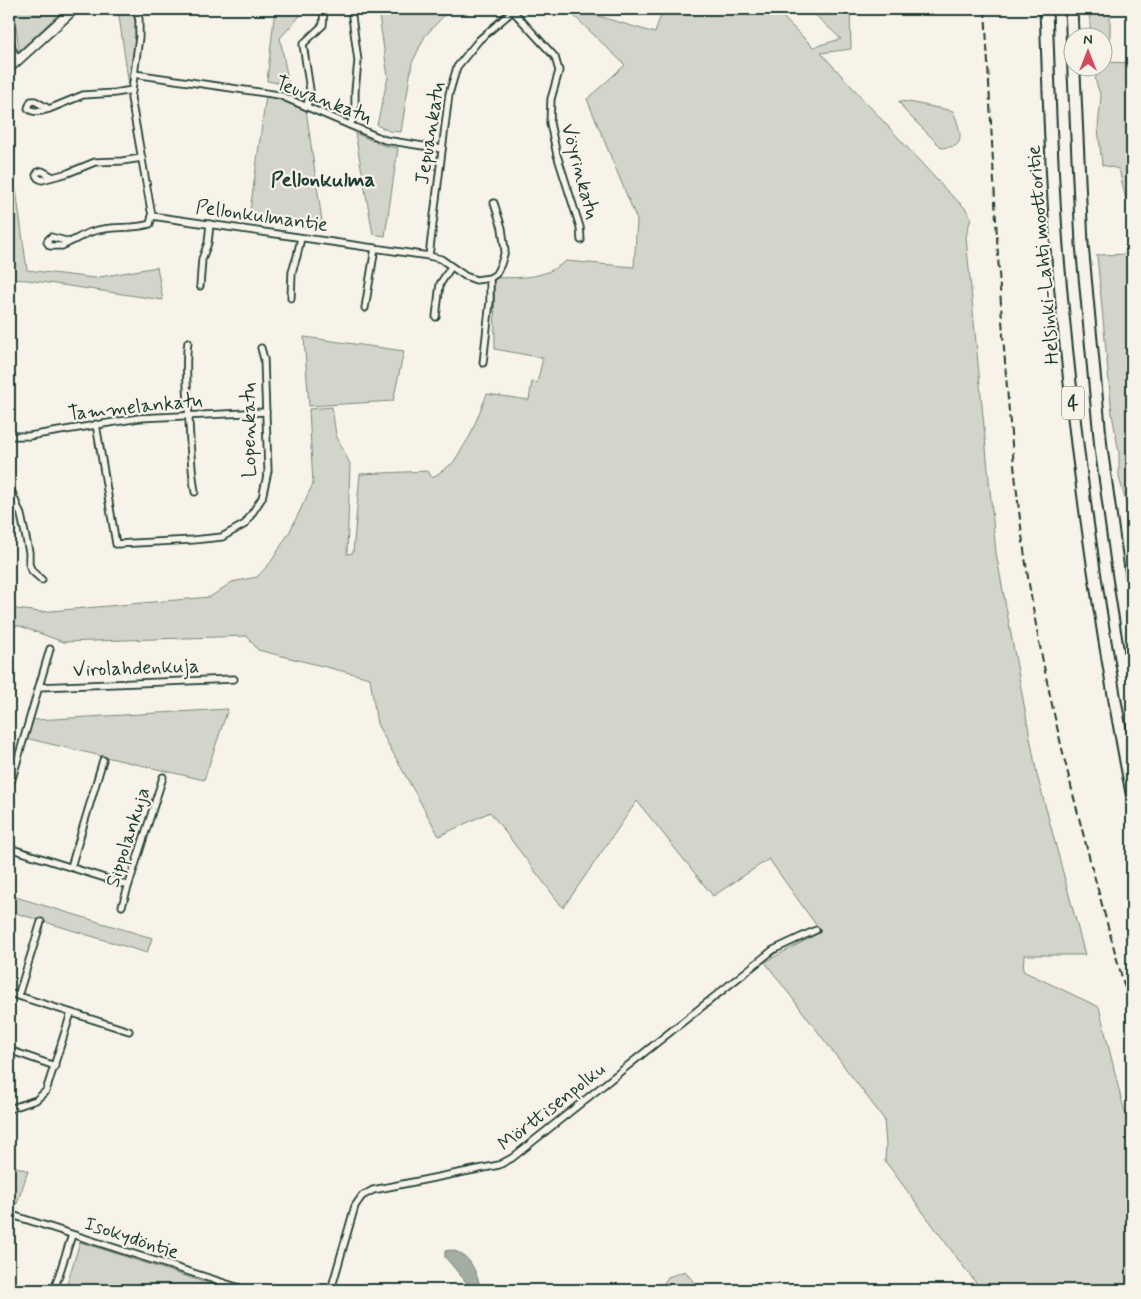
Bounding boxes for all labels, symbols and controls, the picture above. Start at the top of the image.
north arrow [1064,28,1114,78]
text: N [1083,31,1093,49]
street label: Teuvankatu [271,70,376,131]
street label: Jepuankatu [409,80,452,187]
street label: Vöyrinkatu [554,121,605,222]
street label: Helsinki-Lahti moottoritie [1020,144,1067,366]
district label: Pellonkulma [271,166,376,194]
street label: Pellonkulmantie [194,194,330,239]
street label: Lopenkatu [236,383,263,477]
road number: 4 [1062,386,1084,419]
street label: Tammelankatu [67,387,204,428]
street label: Virolahdenkuja [72,653,200,684]
street label: Sippolankuja [100,784,157,891]
street label: Mörttisenpolku [493,1057,611,1158]
street label: Isokydöntie [81,1210,182,1266]

